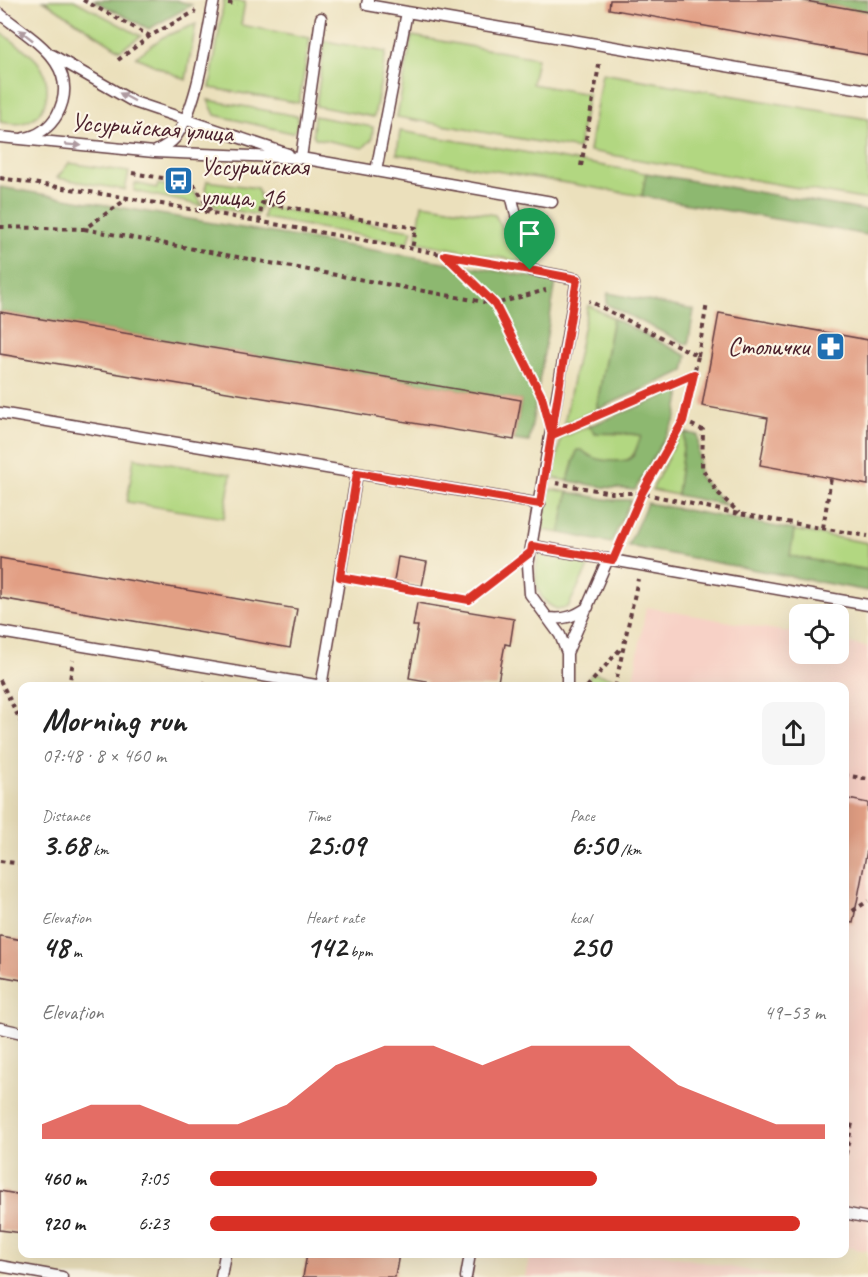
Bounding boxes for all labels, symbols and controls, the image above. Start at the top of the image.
one-way arrow [18,28,34,41]
one-way arrow [118,92,135,102]
street label: Уссурийская улица [70,105,236,150]
one-way arrow [64,140,83,150]
place label: Уссурийская улица, 16 [198,150,310,213]
bus stop icon: Уссурийская улица, 16 [163,165,195,197]
pin [504,208,555,270]
icon: arrive [513,217,546,250]
place label: Столички [728,330,812,363]
pharmacy icon: Столички [814,330,846,362]
map controls [789,604,849,664]
button: locate [789,604,849,664]
text: Morning run [42,699,186,741]
button: share [762,702,825,765]
text: 07:48 · 8 × 460 m [42,743,166,768]
text: Distance [42,806,90,826]
text: Time [306,806,330,826]
text: Pace [570,806,595,826]
text: 3.68 [42,826,89,864]
text: 25:09 [306,826,365,864]
text: 6:50 [570,826,617,864]
text: km [89,840,109,860]
text: /km [617,840,641,860]
text: Elevation [42,908,91,928]
text: Heart rate [306,908,364,928]
text: kcal [570,908,591,928]
text: 48 [42,928,69,966]
text: 142 [306,928,347,966]
text: 250 [570,928,610,966]
text: m [69,942,82,962]
text: bpm [347,942,372,962]
text: Elevation [42,1000,104,1025]
text: 49–53 m [764,1000,825,1025]
text: 460 m [42,1166,86,1191]
text: 7:05 [138,1166,169,1191]
text: 920 m [42,1211,85,1236]
text: 6:23 [138,1211,169,1236]

